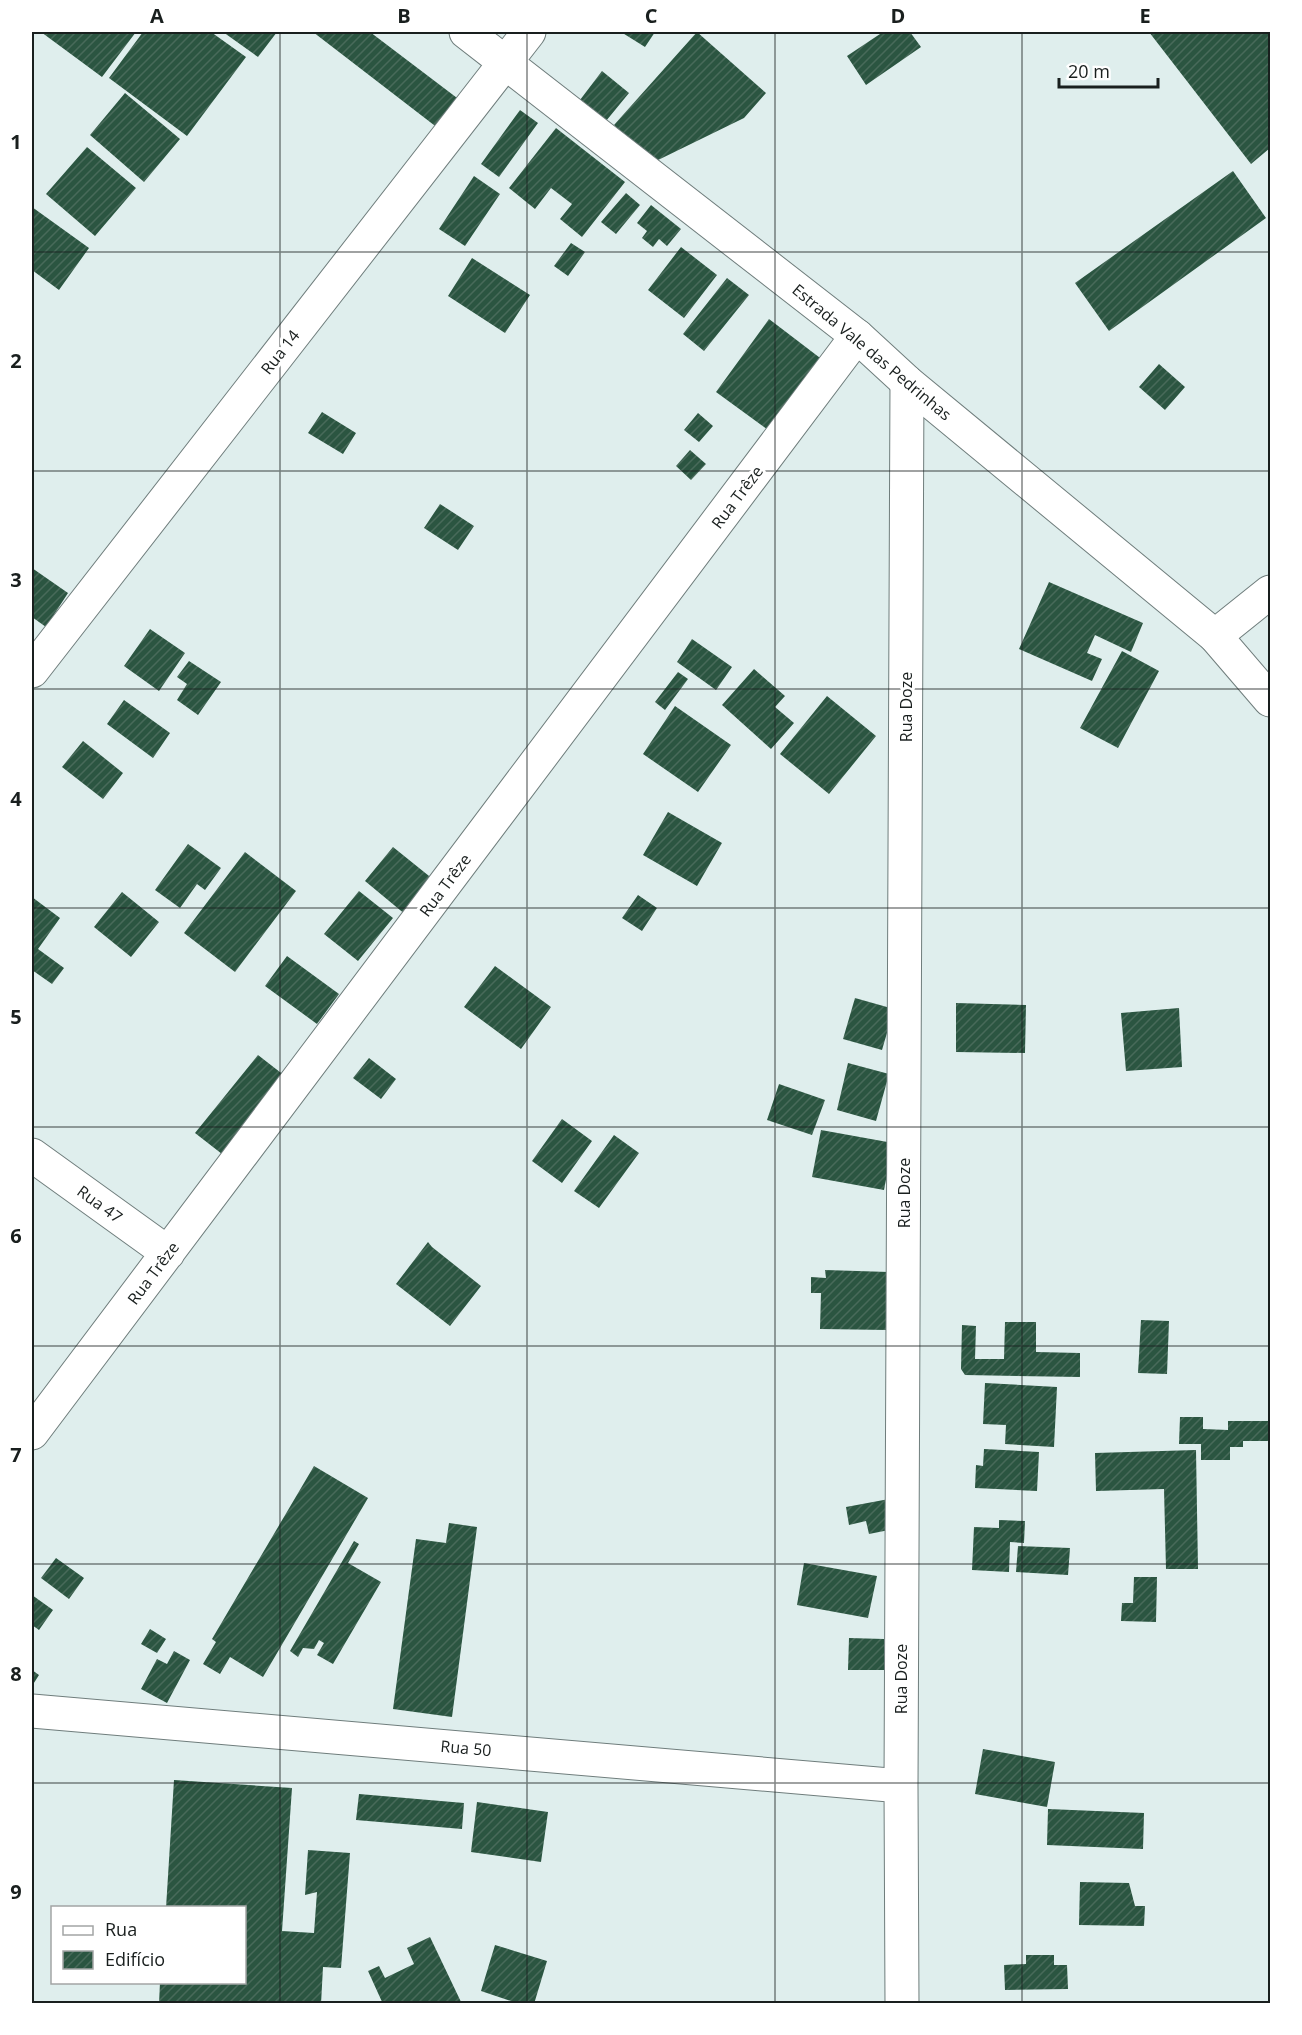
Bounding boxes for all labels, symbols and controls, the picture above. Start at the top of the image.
text: A [150,2,164,29]
text: B [397,2,411,29]
text: C [645,2,658,29]
text: D [891,2,905,29]
text: E [1139,2,1151,29]
scale bar [1059,51,1158,89]
text: 20 m [1068,59,1110,83]
text: 1 [10,128,22,155]
street label: Estrada Vale das Pedrinhas [788,279,956,425]
street label: Rua 14 [256,325,304,379]
text: 2 [10,347,22,374]
street label: Rua Trêze [706,461,768,533]
text: 3 [10,566,22,593]
street label: Rua Doze [895,672,917,742]
text: 4 [10,785,22,812]
street label: Rua Trêze [414,849,476,921]
text: 5 [10,1003,22,1030]
street label: Rua Doze [893,1158,915,1228]
street label: Rua 47 [73,1180,127,1228]
text: 6 [10,1222,22,1249]
street label: Rua Trêze [122,1237,184,1309]
text: 7 [10,1441,22,1468]
street label: Rua Doze [890,1644,912,1714]
text: 8 [10,1660,22,1687]
street label: Rua 50 [440,1735,492,1761]
text: 9 [10,1878,22,1905]
legend [51,1906,246,1984]
text: Rua [105,1917,137,1941]
text: Edifício [105,1947,165,1971]

